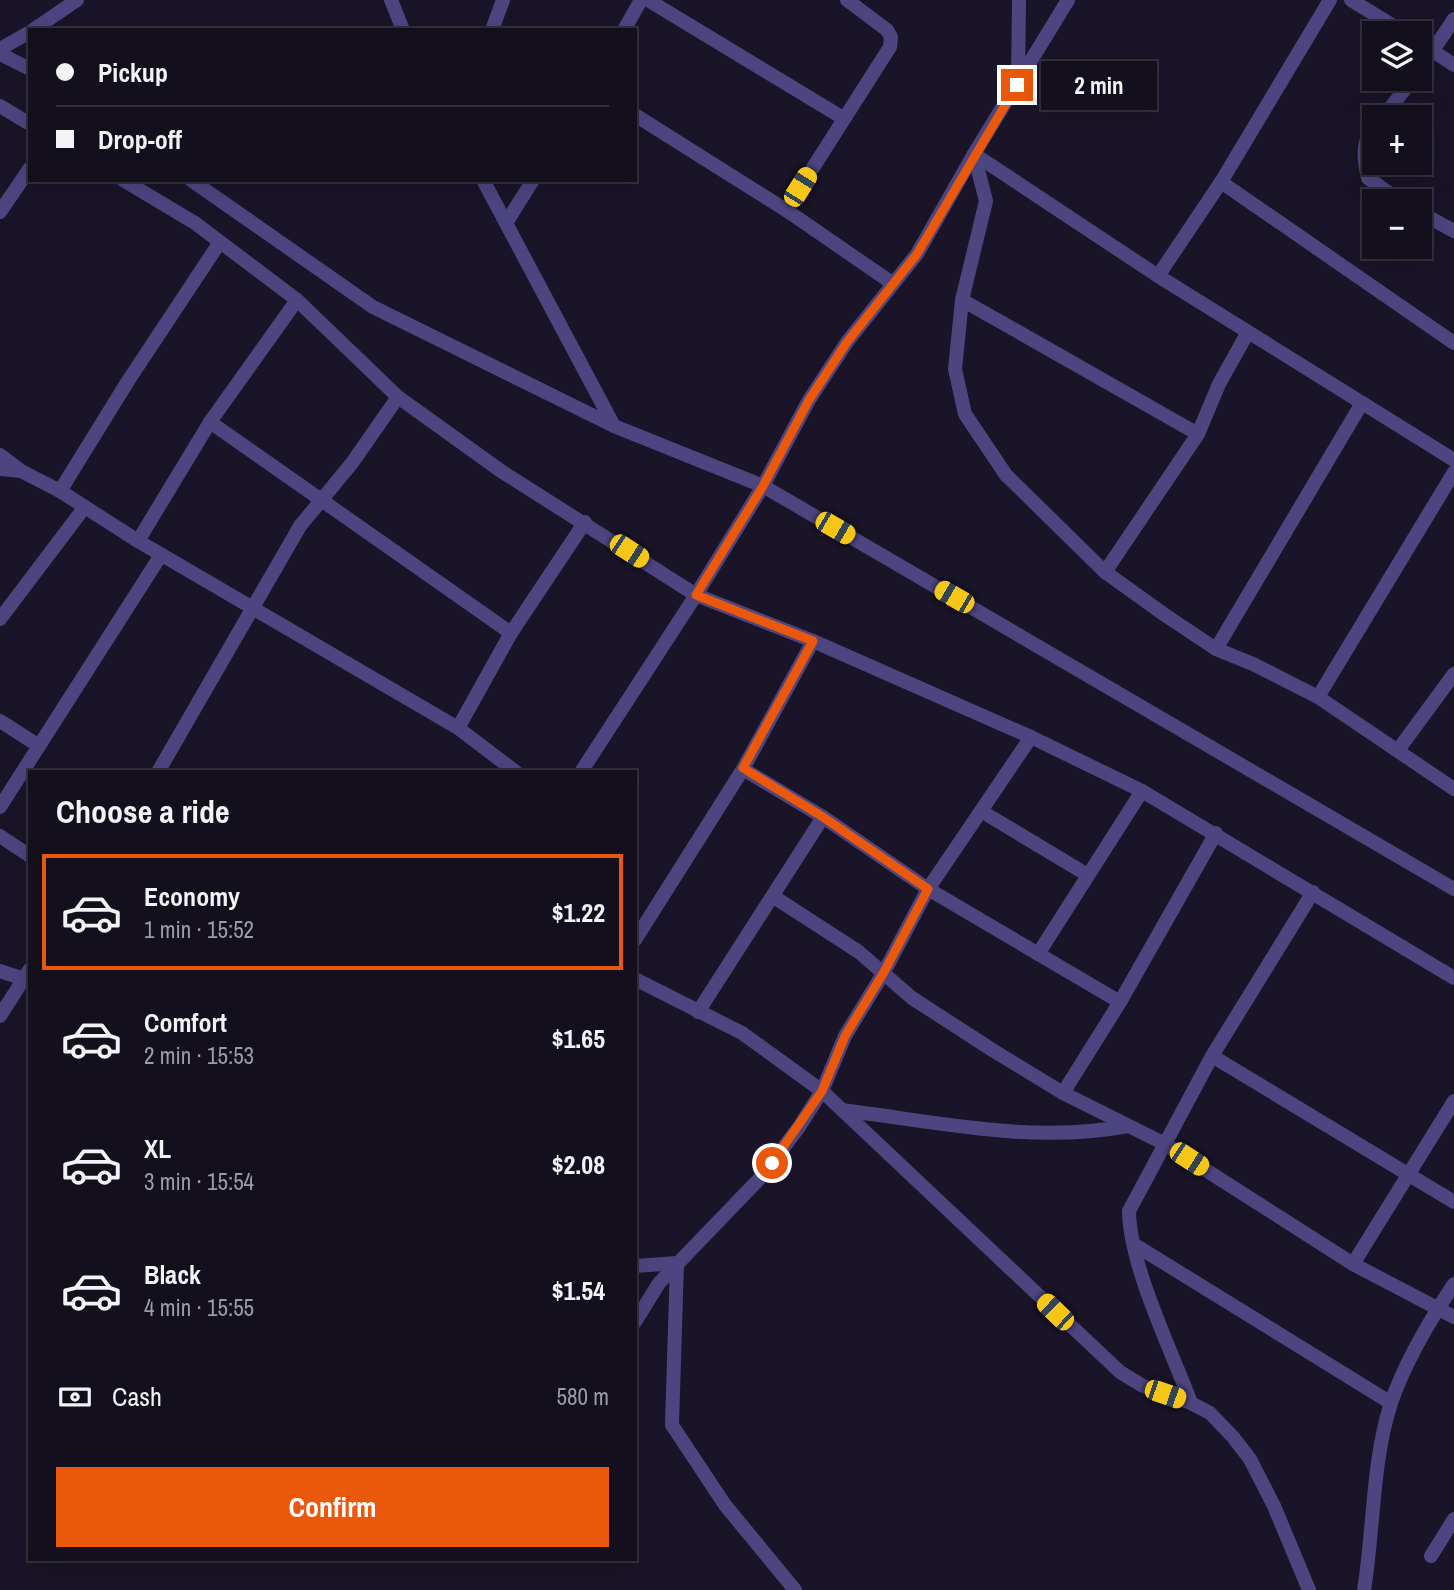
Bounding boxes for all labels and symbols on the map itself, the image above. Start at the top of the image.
callout: 2 min [1042,60,1157,110]
route end [1001,69,1033,101]
car [780,164,821,210]
car [812,508,859,548]
car [606,531,653,571]
car [931,577,978,617]
car [1166,1139,1213,1179]
route start [756,1147,788,1179]
car [1033,1290,1078,1334]
car [1142,1377,1189,1411]

